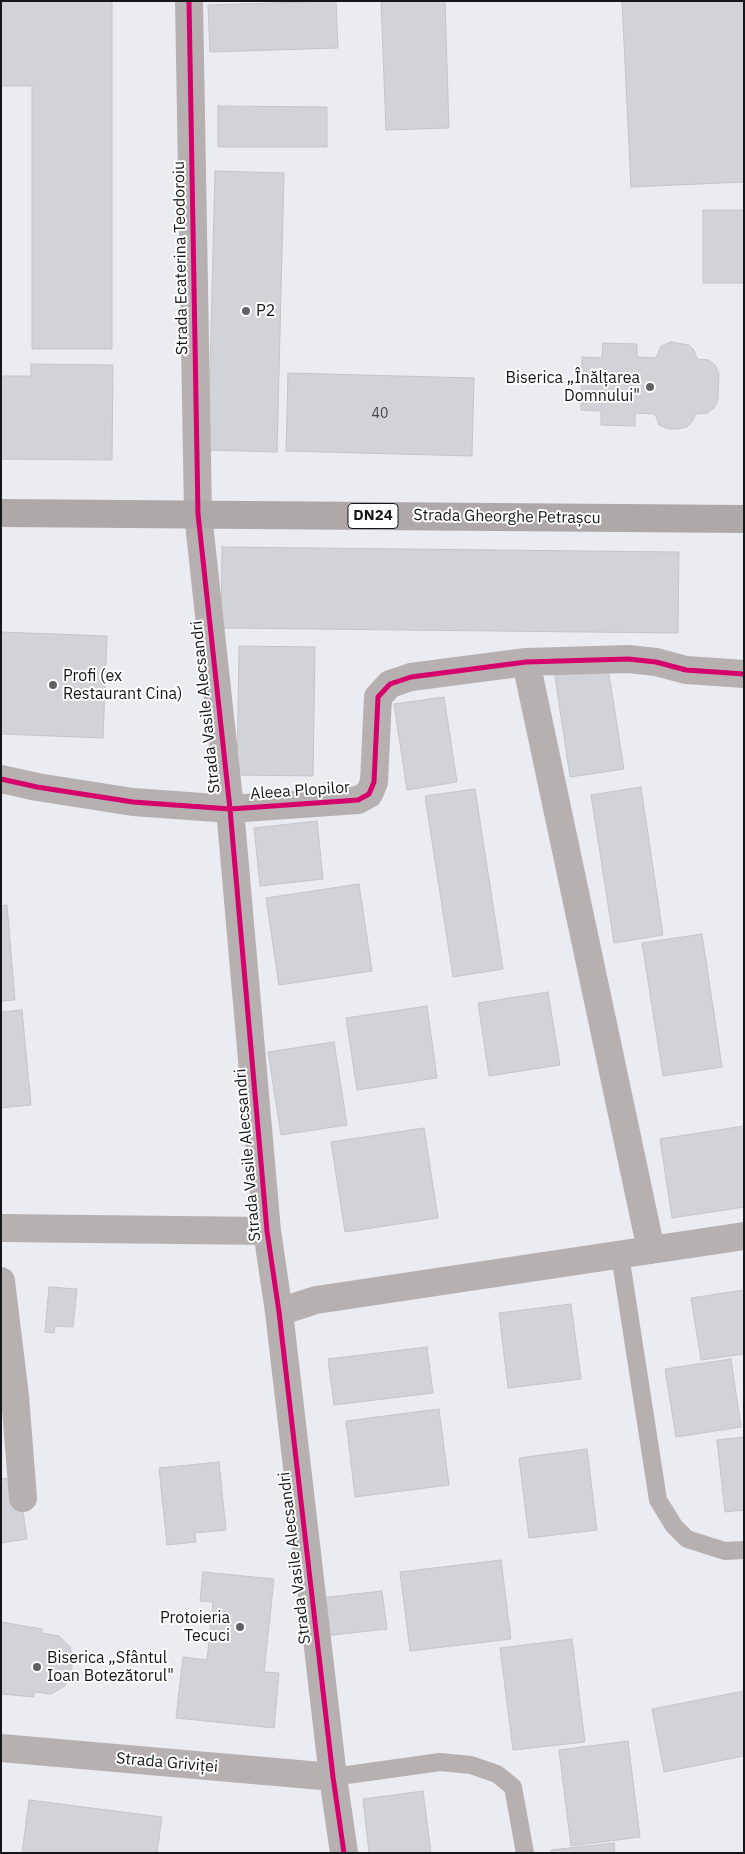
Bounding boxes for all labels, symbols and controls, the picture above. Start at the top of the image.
street label: Strada Ecaterina Teodoroiu [170,161,192,355]
place label: P2 [256,301,275,321]
marker: P2 [240,305,252,317]
place label: Biserica „Înălțarea Domnului" [506,368,640,406]
marker: Biserica „Înălțarea Domnului" [644,381,656,393]
house number: 40 [372,406,388,422]
road number: DN24 [348,504,398,528]
street label: Strada Gheorghe Petrașcu [413,506,601,528]
street label: Strada Vasile Alecsandri [187,620,225,794]
place label: Profi (ex Restaurant Cina) [63,666,182,704]
marker: Profi (ex Restaurant Cina) [47,679,59,691]
street label: Aleea Plopilor [249,778,351,804]
street label: Strada Vasile Alecsandri [231,1068,265,1242]
street label: Strada Vasile Alecsandri [275,1471,315,1645]
place label: Protoieria Tecuci [160,1608,230,1646]
marker: Protoieria Tecuci [234,1621,246,1633]
place label: Biserica „Sfântul Ioan Botezătorul" [47,1648,174,1686]
marker: Biserica „Sfântul Ioan Botezătorul" [31,1661,43,1673]
street label: Strada Griviței [115,1749,219,1777]

